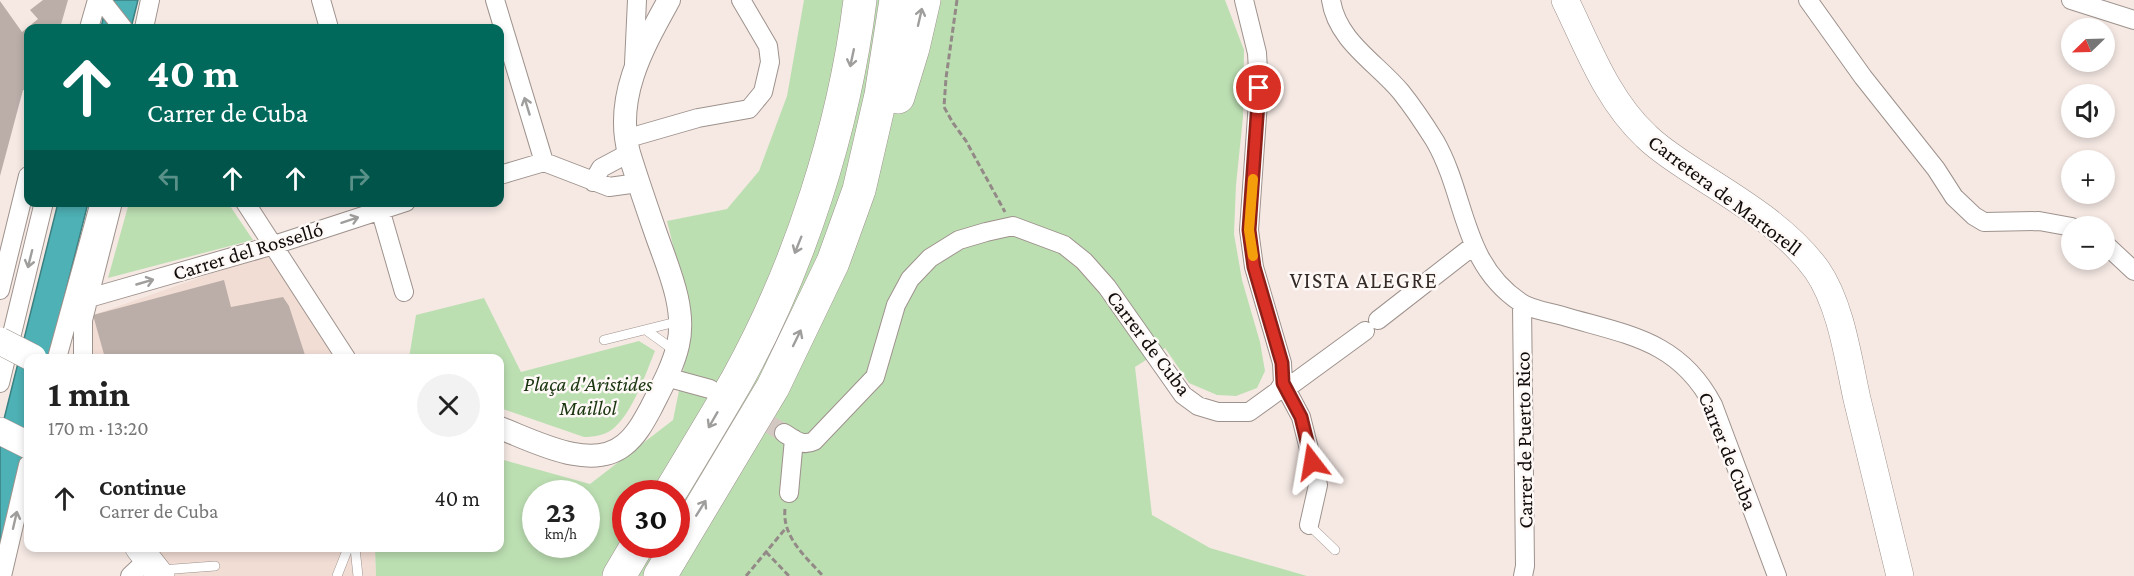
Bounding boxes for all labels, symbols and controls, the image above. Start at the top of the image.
one-way arrow [915,7,927,26]
north arrow [2061,18,2115,72]
map controls [2061,18,2115,270]
icon: ahead [48,48,126,126]
one-way arrow [846,48,857,67]
text: 40 m [147,49,239,96]
pin [1233,62,1284,113]
icon: arrive [1242,71,1275,104]
button: sound [2061,84,2115,138]
one-way arrow [521,97,532,116]
text: Carrer de Cuba [147,98,308,128]
street label: Carretera de Martorell [1644,130,1806,260]
button: + [2061,150,2115,204]
icon: left [153,162,186,195]
icon: ahead [216,162,249,195]
icon: ahead [279,162,312,195]
icon: right [342,162,375,195]
one-way arrow [340,214,359,225]
button: − [2061,216,2115,270]
street label: Carrer del Rosselló [170,217,326,285]
one-way arrow [792,235,803,254]
one-way arrow [24,250,36,269]
district label: VISTA ALEGRE [1290,268,1438,293]
one-way arrow [135,276,154,287]
street label: Carrer de Cuba [1102,286,1196,400]
one-way arrow [791,330,803,348]
street label: Carrer de Puerto Rico [1510,351,1538,529]
park label: Plaça d'Aristides Maillol [524,372,653,420]
text: 1 min [48,374,130,414]
button: close [417,374,480,437]
street label: Carrer de Cuba [1693,388,1763,514]
one-way arrow [707,411,719,428]
text: 170 m · 13:20 [48,417,149,439]
position arrow [1280,430,1344,494]
text: Continue [99,475,186,500]
speed limit sign: 30 [612,480,690,558]
icon: ahead [48,482,81,515]
text: 40 m [435,486,480,511]
text: 23 [546,495,576,528]
text: Carrer de Cuba [99,500,218,522]
one-way arrow [696,500,708,517]
one-way arrow [10,511,22,530]
text: km/h [545,526,577,542]

